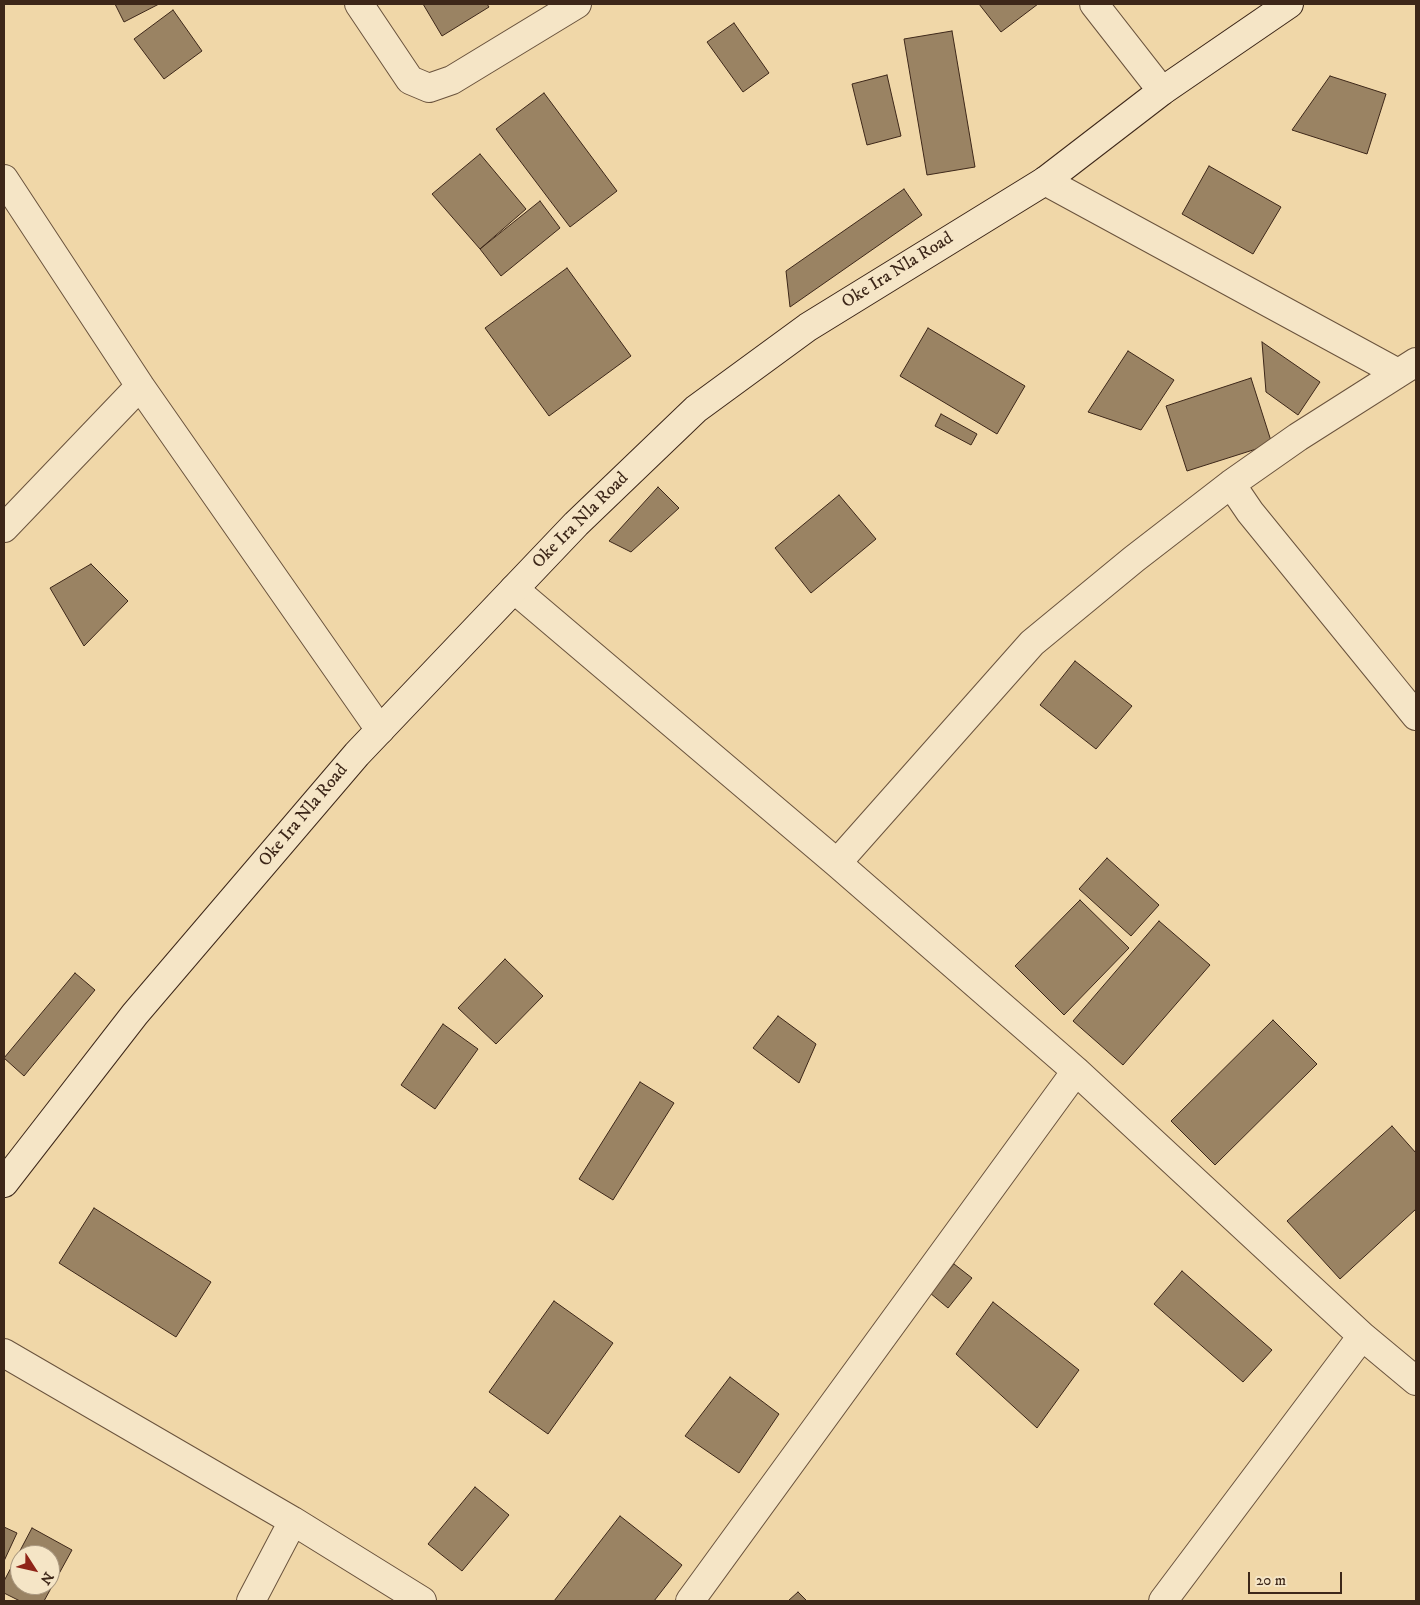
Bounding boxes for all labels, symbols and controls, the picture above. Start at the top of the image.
street label: Oke Ira Nla Road [838,228,958,314]
street label: Oke Ira Nla Road [528,468,634,574]
street label: Oke Ira Nla Road [255,760,353,872]
north arrow [10,1545,60,1595]
scale bar [1250,1562,1344,1594]
text: N [36,1568,57,1588]
text: 20 m [1256,1571,1286,1590]

